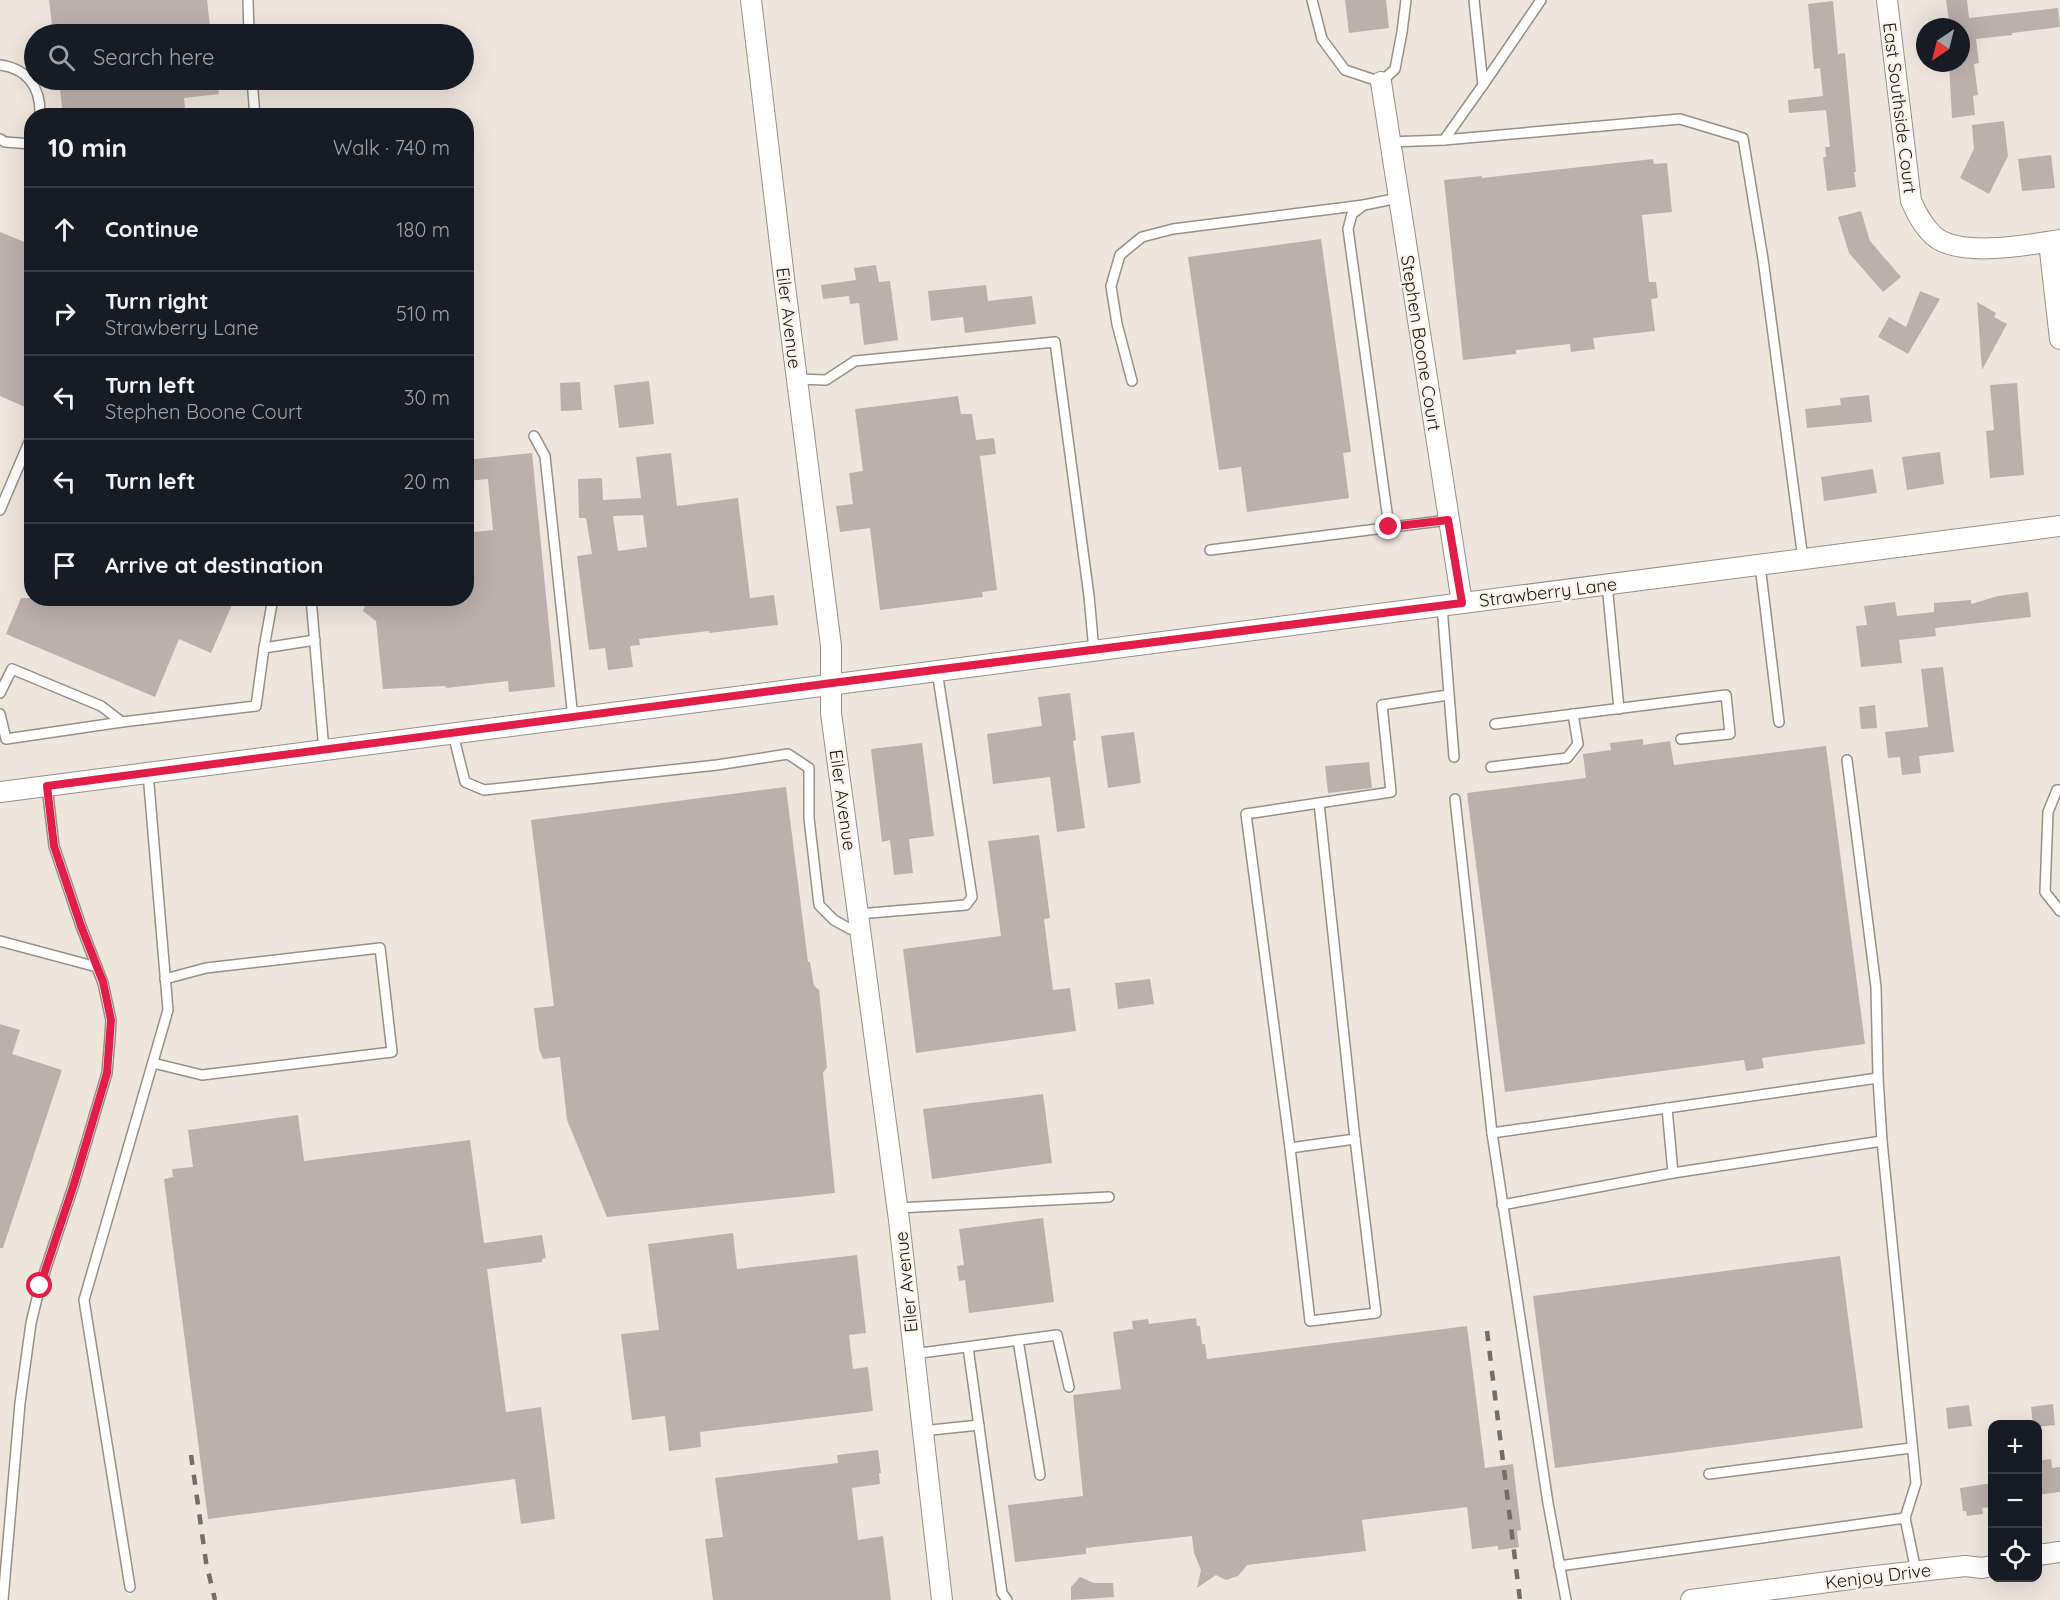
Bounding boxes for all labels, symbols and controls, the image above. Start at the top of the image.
north arrow [1916,18,1970,72]
street label: East Southside Court [1878,21,1922,195]
search box [24,24,474,90]
icon: search [45,41,78,74]
text: Search here [93,43,214,71]
text: 10 min [48,131,127,164]
text: Walk · 740 m [333,135,450,160]
icon: ahead [48,213,81,246]
text: Continue [105,215,199,243]
text: 180 m [396,217,450,242]
street label: Stephen Boone Court [1396,253,1446,433]
street label: Eiler Avenue [771,266,807,370]
text: Turn right [105,287,209,315]
icon: right [48,297,81,330]
text: 510 m [396,301,450,326]
text: Strawberry Lane [105,315,259,340]
text: Turn left [105,371,195,399]
icon: left [48,381,81,414]
text: 30 m [404,385,450,410]
text: Stephen Boone Court [105,399,303,424]
icon: left [48,465,81,498]
text: Turn left [105,467,195,495]
text: 20 m [403,469,450,494]
route end [1375,513,1401,539]
icon: arrive [48,549,81,582]
text: Arrive at destination [105,551,323,579]
street label: Strawberry Lane [1478,572,1618,612]
street label: Eiler Avenue [825,748,861,852]
street label: Eiler Avenue [889,1230,923,1334]
route start [26,1272,52,1298]
map controls [1988,1420,2042,1582]
button: + [1988,1420,2042,1474]
button: − [1988,1474,2042,1528]
button: locate [1988,1528,2042,1582]
street label: Kenjoy Drive [1824,1558,1932,1594]

